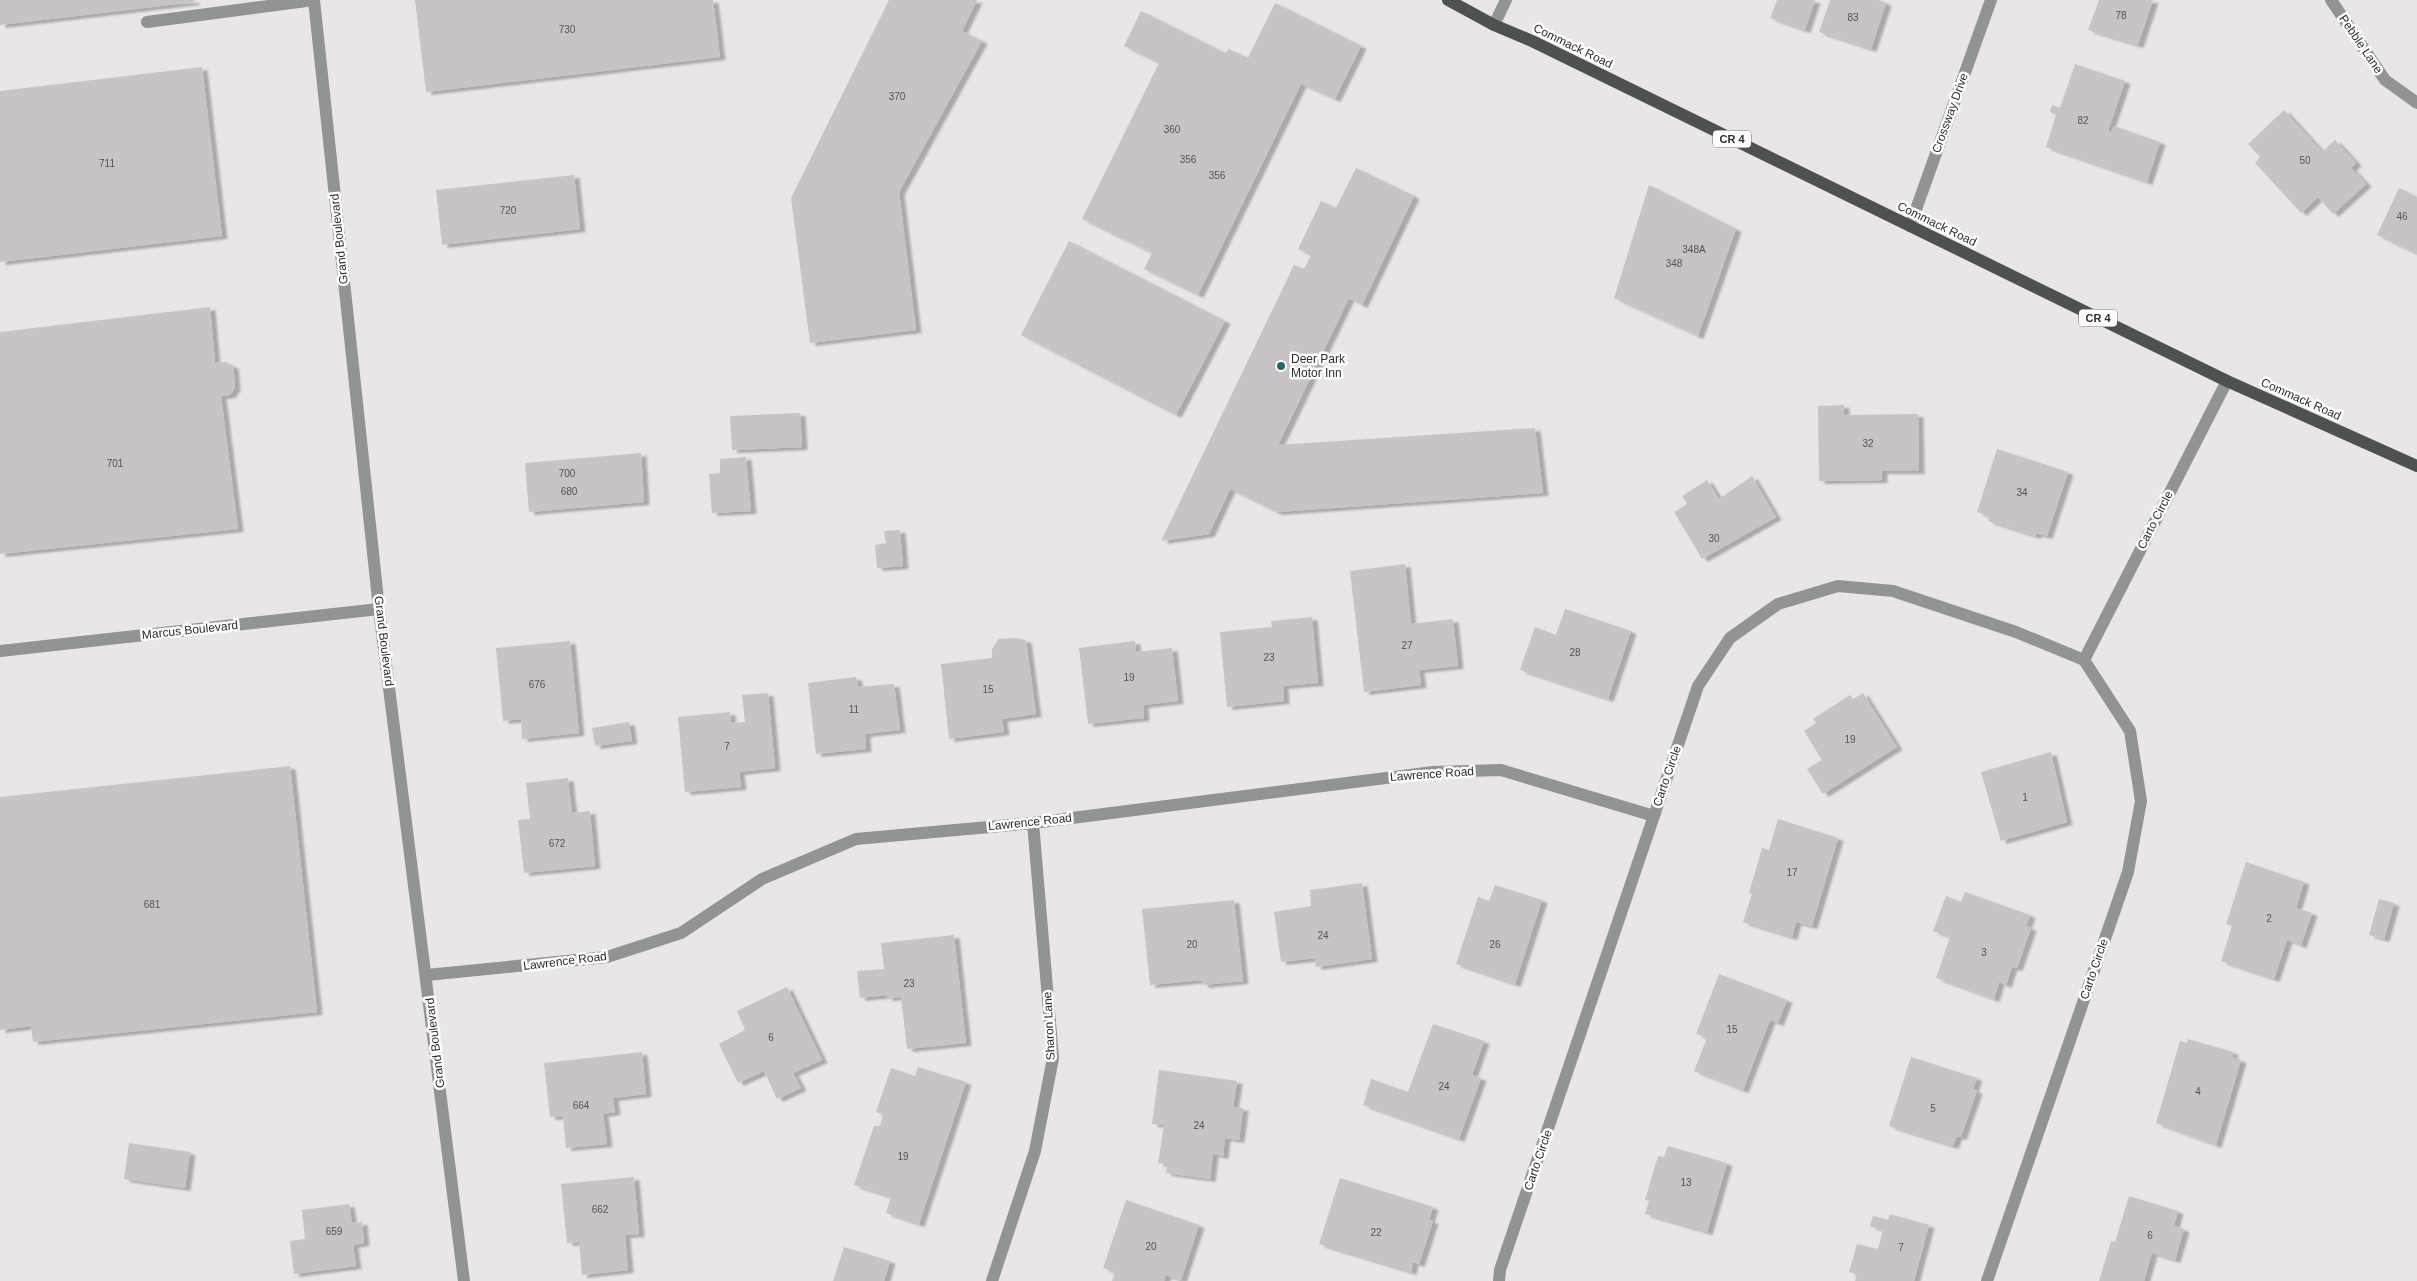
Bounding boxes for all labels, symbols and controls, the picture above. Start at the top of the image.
house number: 78 [2115,10,2127,21]
house number: 83 [1847,12,1859,23]
street label: Pebble Lane [2336,12,2386,76]
street label: Commack Road [1531,21,1615,71]
house number: 730 [559,24,576,35]
street label: Crossway Drive [1929,71,1971,155]
house number: 370 [889,91,906,102]
house number: 82 [2077,115,2089,126]
house number: 360 [1164,124,1181,135]
road number: CR 4 [1713,130,1751,148]
house number: 356 [1180,154,1197,165]
house number: 50 [2299,155,2311,166]
house number: 711 [99,158,115,169]
house number: 356 [1209,170,1226,181]
street label: Grand Boulevard [327,193,351,285]
street label: Commack Road [1895,199,1979,249]
house number: 720 [500,205,517,216]
house number: 46 [2396,211,2408,222]
house number: 348A [1682,244,1706,255]
house number: 348 [1666,258,1683,269]
road number: CR 4 [2079,310,2117,326]
place label: Deer Park Motor Inn [1291,352,1346,380]
marker: Deer Park Motor Inn [1275,360,1287,372]
street label: Commack Road [2259,375,2343,423]
house number: 32 [1862,438,1874,449]
house number: 701 [107,458,124,469]
house number: 700 [559,468,576,479]
house number: 680 [561,486,578,497]
house number: 34 [2016,487,2028,498]
street label: Carto Circle [2134,488,2176,551]
house number: 30 [1708,533,1720,544]
street label: Grand Boulevard [372,595,396,687]
street label: Marcus Boulevard [141,618,239,642]
house number: 27 [1401,640,1413,651]
house number: 28 [1569,647,1581,658]
house number: 23 [1263,652,1275,663]
house number: 19 [1123,672,1135,683]
house number: 676 [529,679,546,690]
house number: 15 [982,684,994,695]
house number: 11 [849,704,860,715]
house number: 19 [1844,734,1856,745]
house number: 7 [724,741,730,752]
street label: Carto Circle [1650,743,1684,808]
street label: Lawrence Road [1390,764,1474,784]
house number: 1 [2022,792,2028,803]
street label: Lawrence Road [987,811,1073,833]
house number: 672 [549,838,566,849]
house number: 17 [1786,867,1798,878]
house number: 681 [144,899,161,910]
house number: 2 [2266,913,2272,924]
house number: 24 [1317,930,1329,941]
street label: Carto Circle [2077,936,2111,1001]
house number: 20 [1186,939,1198,950]
house number: 26 [1489,939,1501,950]
house number: 3 [1981,947,1987,958]
street label: Lawrence Road [522,949,608,973]
house number: 23 [903,978,915,989]
street label: Sharon Lane [1040,991,1058,1061]
street label: Grand Boulevard [423,997,447,1089]
house number: 15 [1726,1024,1738,1035]
house number: 6 [768,1032,774,1043]
house number: 24 [1438,1081,1450,1092]
house number: 4 [2195,1086,2201,1097]
house number: 664 [573,1100,590,1111]
house number: 5 [1930,1103,1936,1114]
house number: 24 [1193,1120,1205,1131]
street label: Carto Circle [1521,1127,1555,1192]
house number: 19 [897,1151,909,1162]
house number: 13 [1680,1177,1692,1188]
house number: 662 [592,1204,609,1215]
house number: 659 [326,1226,343,1237]
house number: 22 [1370,1227,1382,1238]
house number: 6 [2147,1230,2153,1241]
house number: 20 [1145,1241,1157,1252]
house number: 7 [1898,1242,1904,1253]

